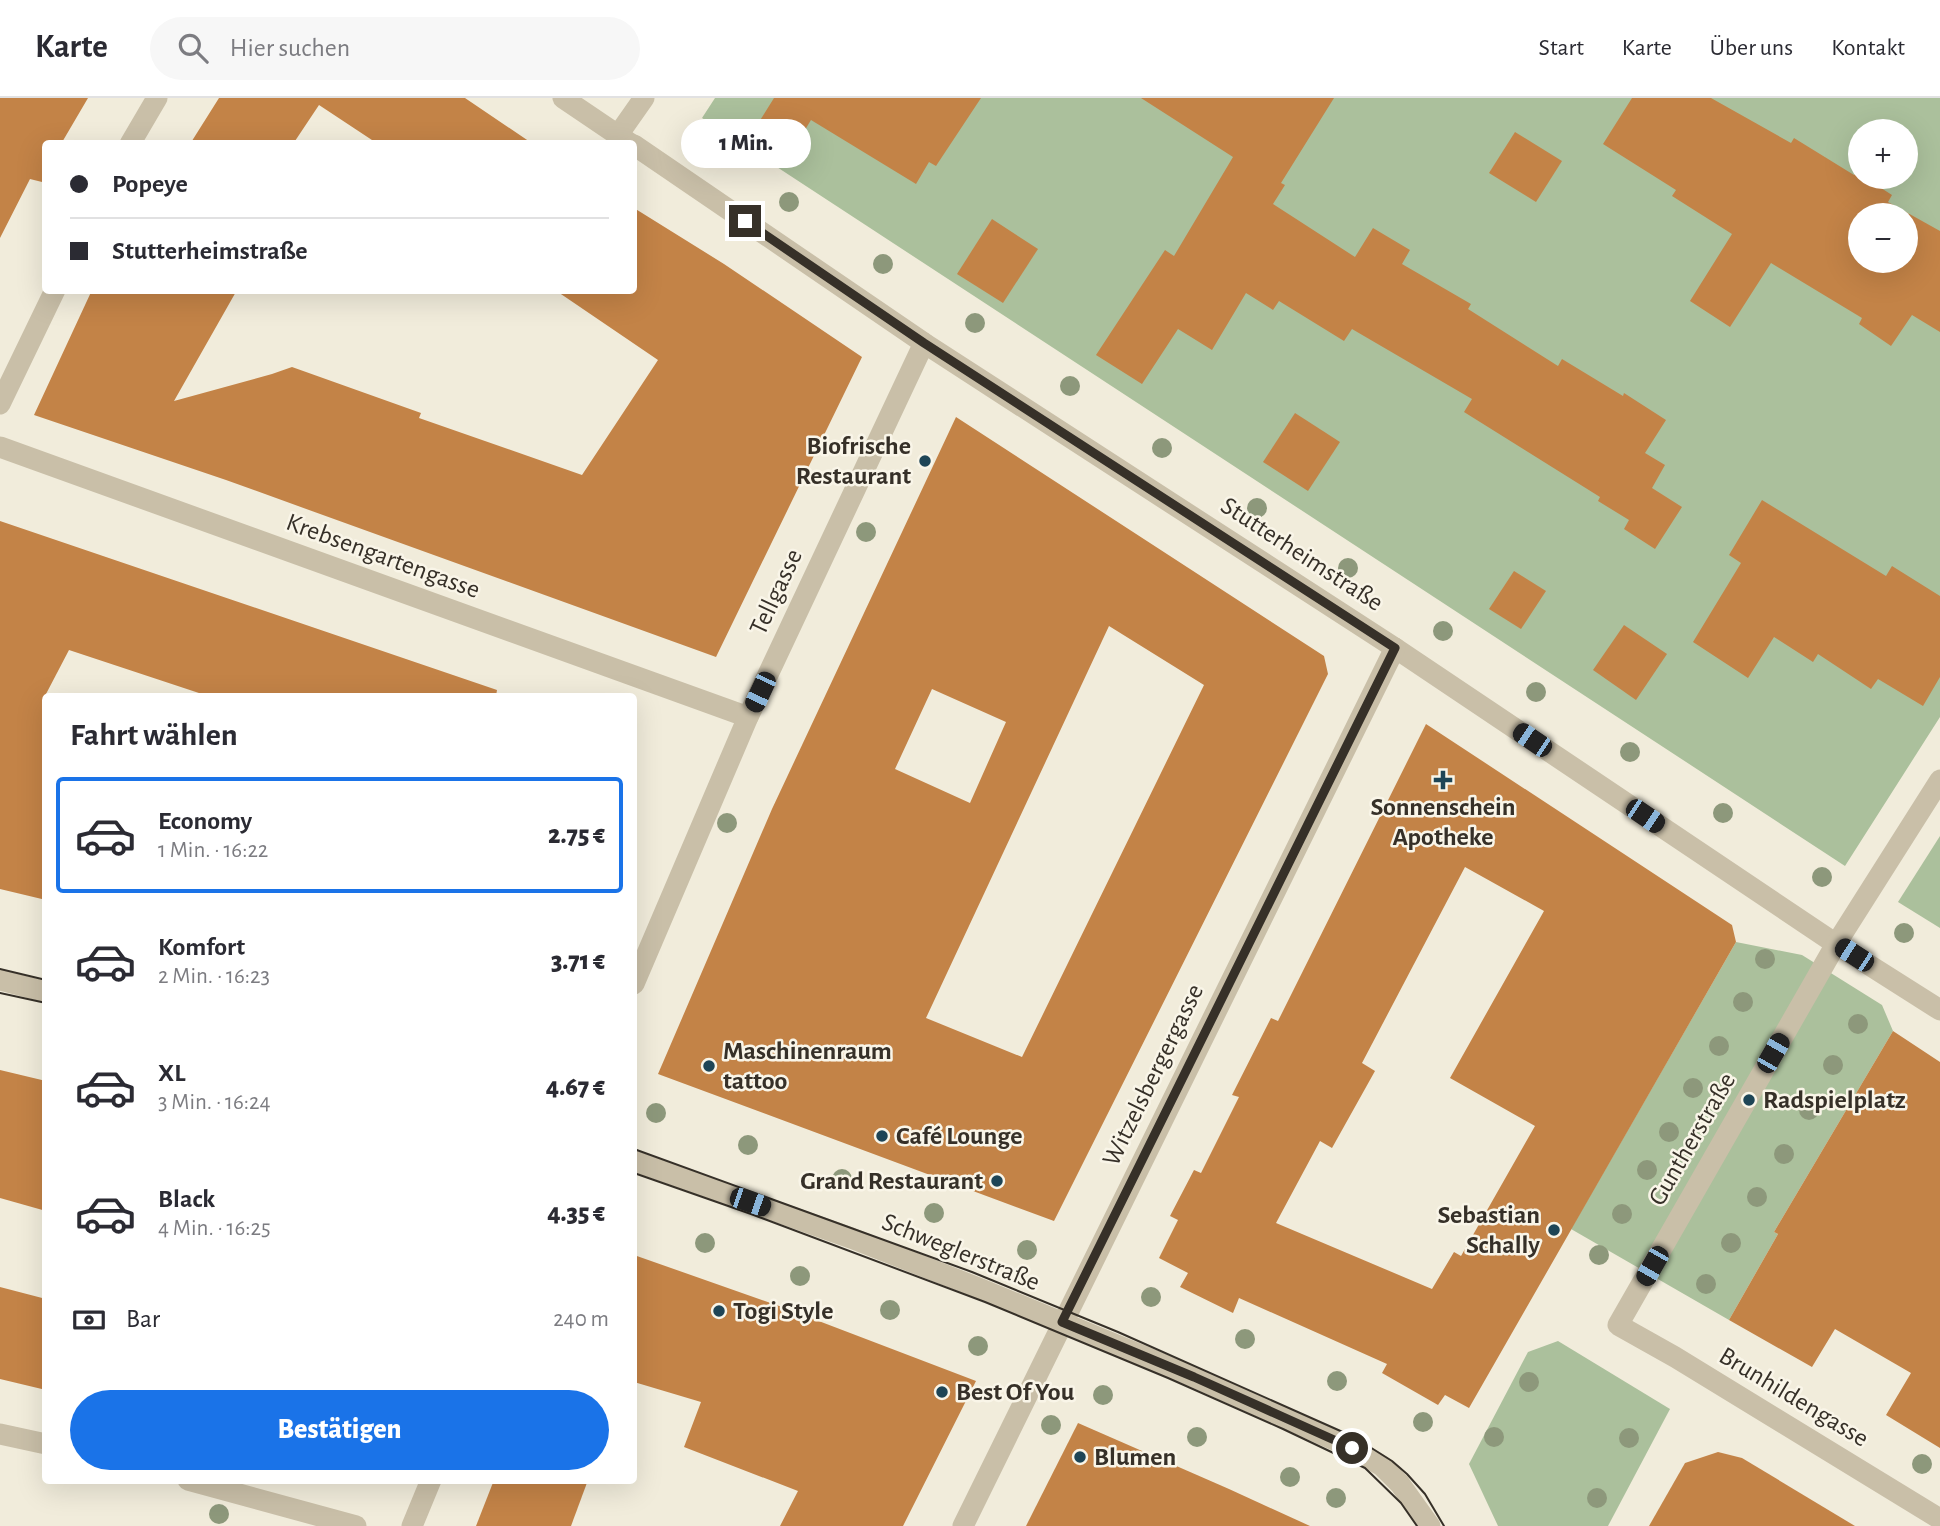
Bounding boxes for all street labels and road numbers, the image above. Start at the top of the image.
street label: Stutterheimstraße [1216,492,1388,616]
street label: Krebsengartengasse [283,509,483,603]
street label: Tellgasse [745,545,807,639]
street label: Witzelsbergergasse [1098,980,1208,1170]
street label: Guntherstraße [1644,1068,1740,1210]
street label: Schweglerstraße [878,1209,1044,1295]
street label: Brunhildengasse [1715,1342,1873,1452]

